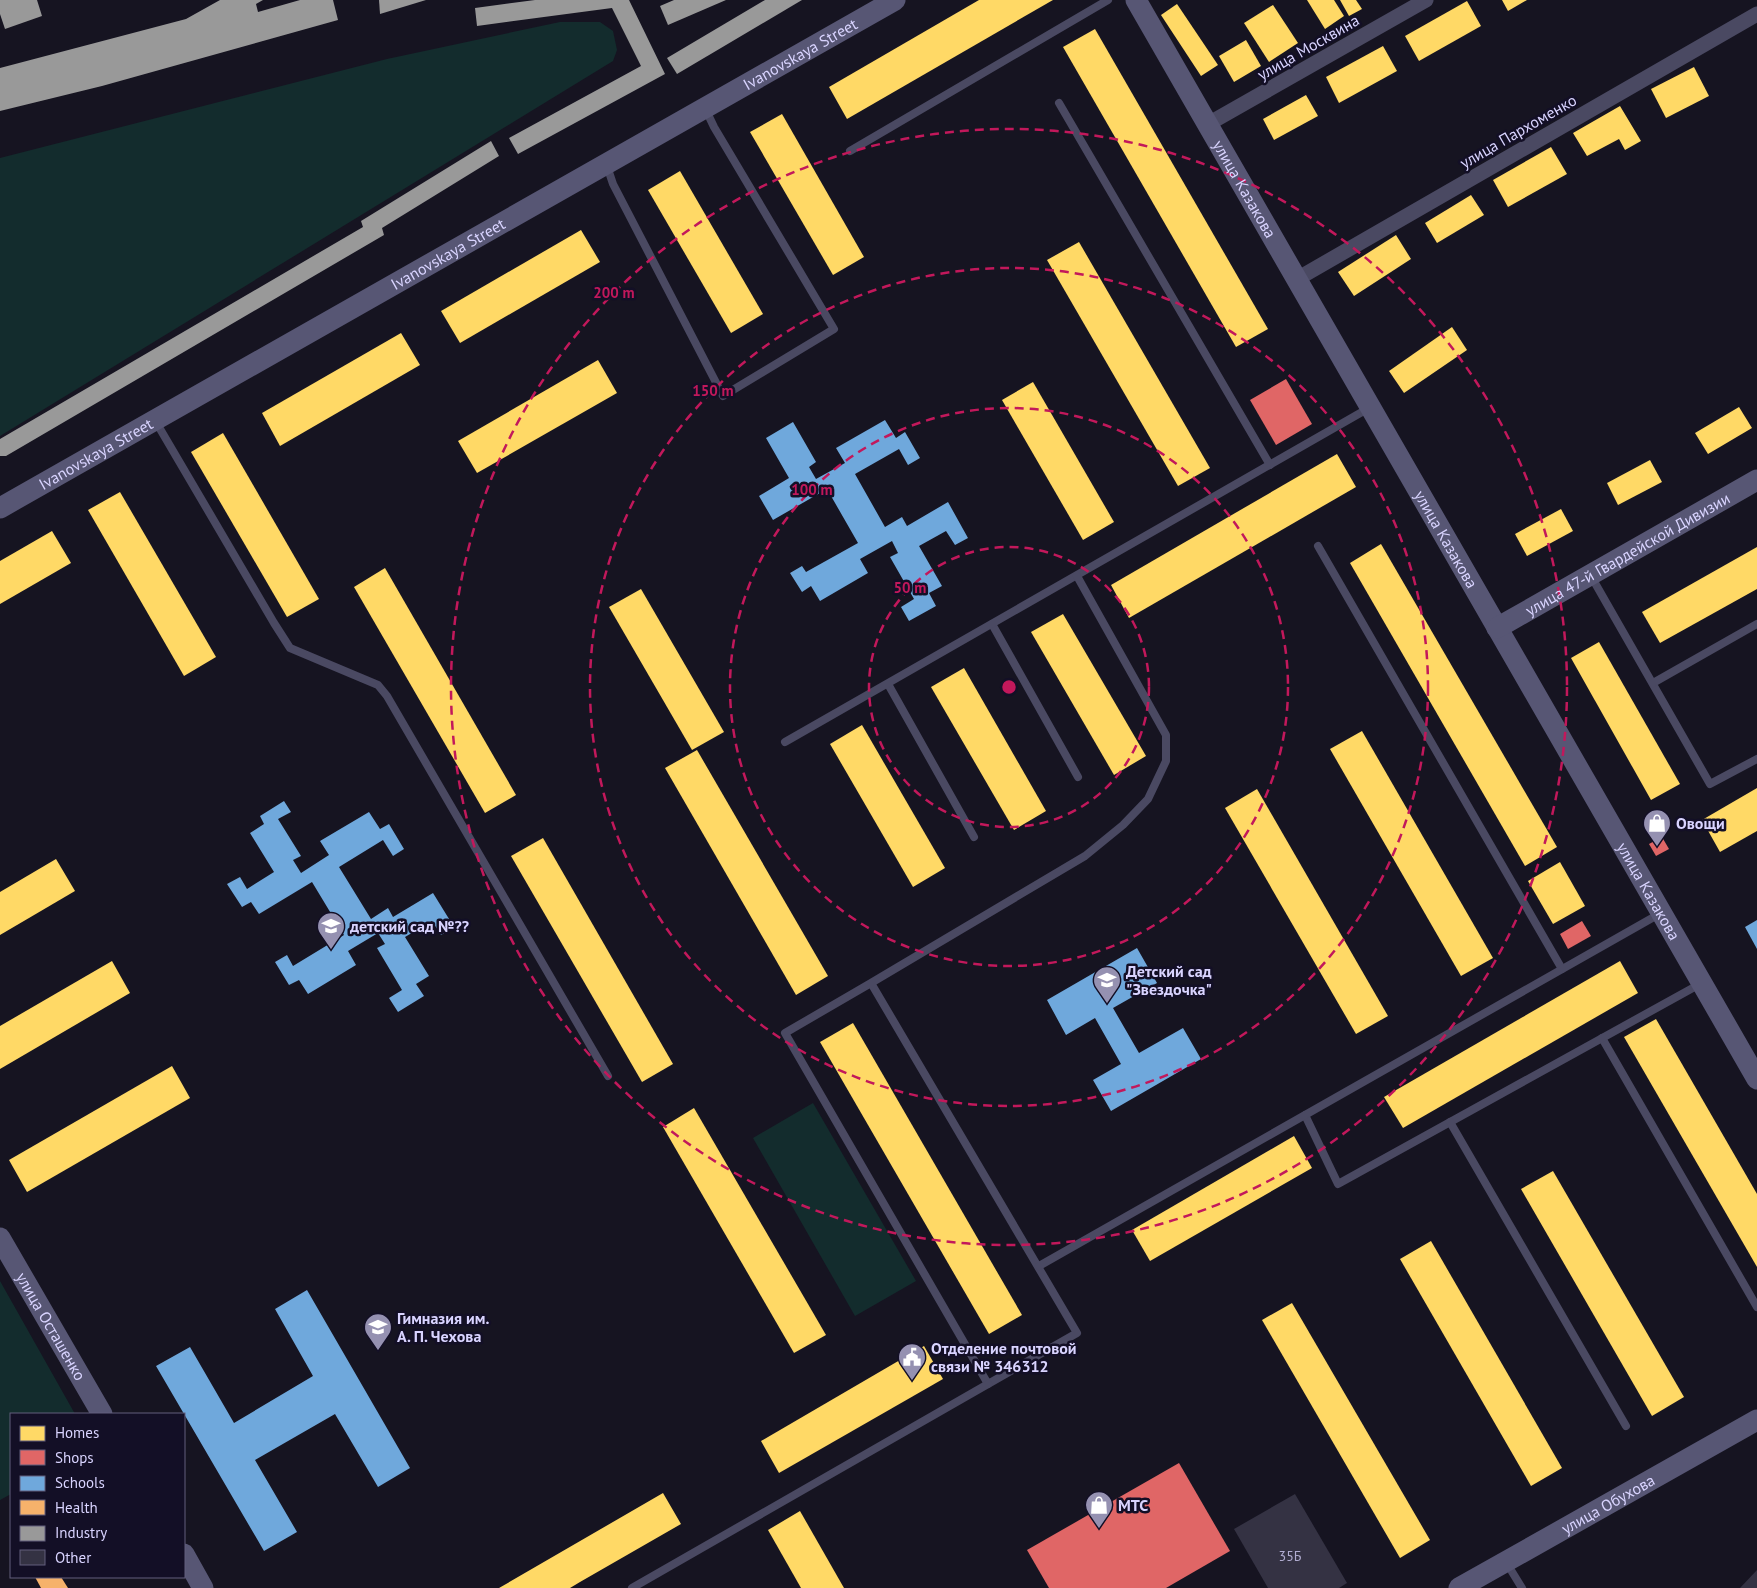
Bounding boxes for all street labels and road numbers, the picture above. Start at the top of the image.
street label: улица Москвина [1253,10,1363,84]
street label: Ivanovskaya Street [739,13,861,94]
street label: улица Пархоменко [1456,89,1580,173]
street label: улица Казакова [1209,136,1281,241]
street label: Ivanovskaya Street [387,213,509,294]
street label: Ivanovskaya Street [35,413,157,494]
street label: улица Казакова [1410,487,1482,592]
street label: улица 47-й Гвардейской Дивизии [1521,488,1733,620]
street label: улица Казакова [1613,838,1685,944]
street label: улица Осташенко [12,1268,90,1384]
street label: улица Обухова [1558,1470,1658,1538]

